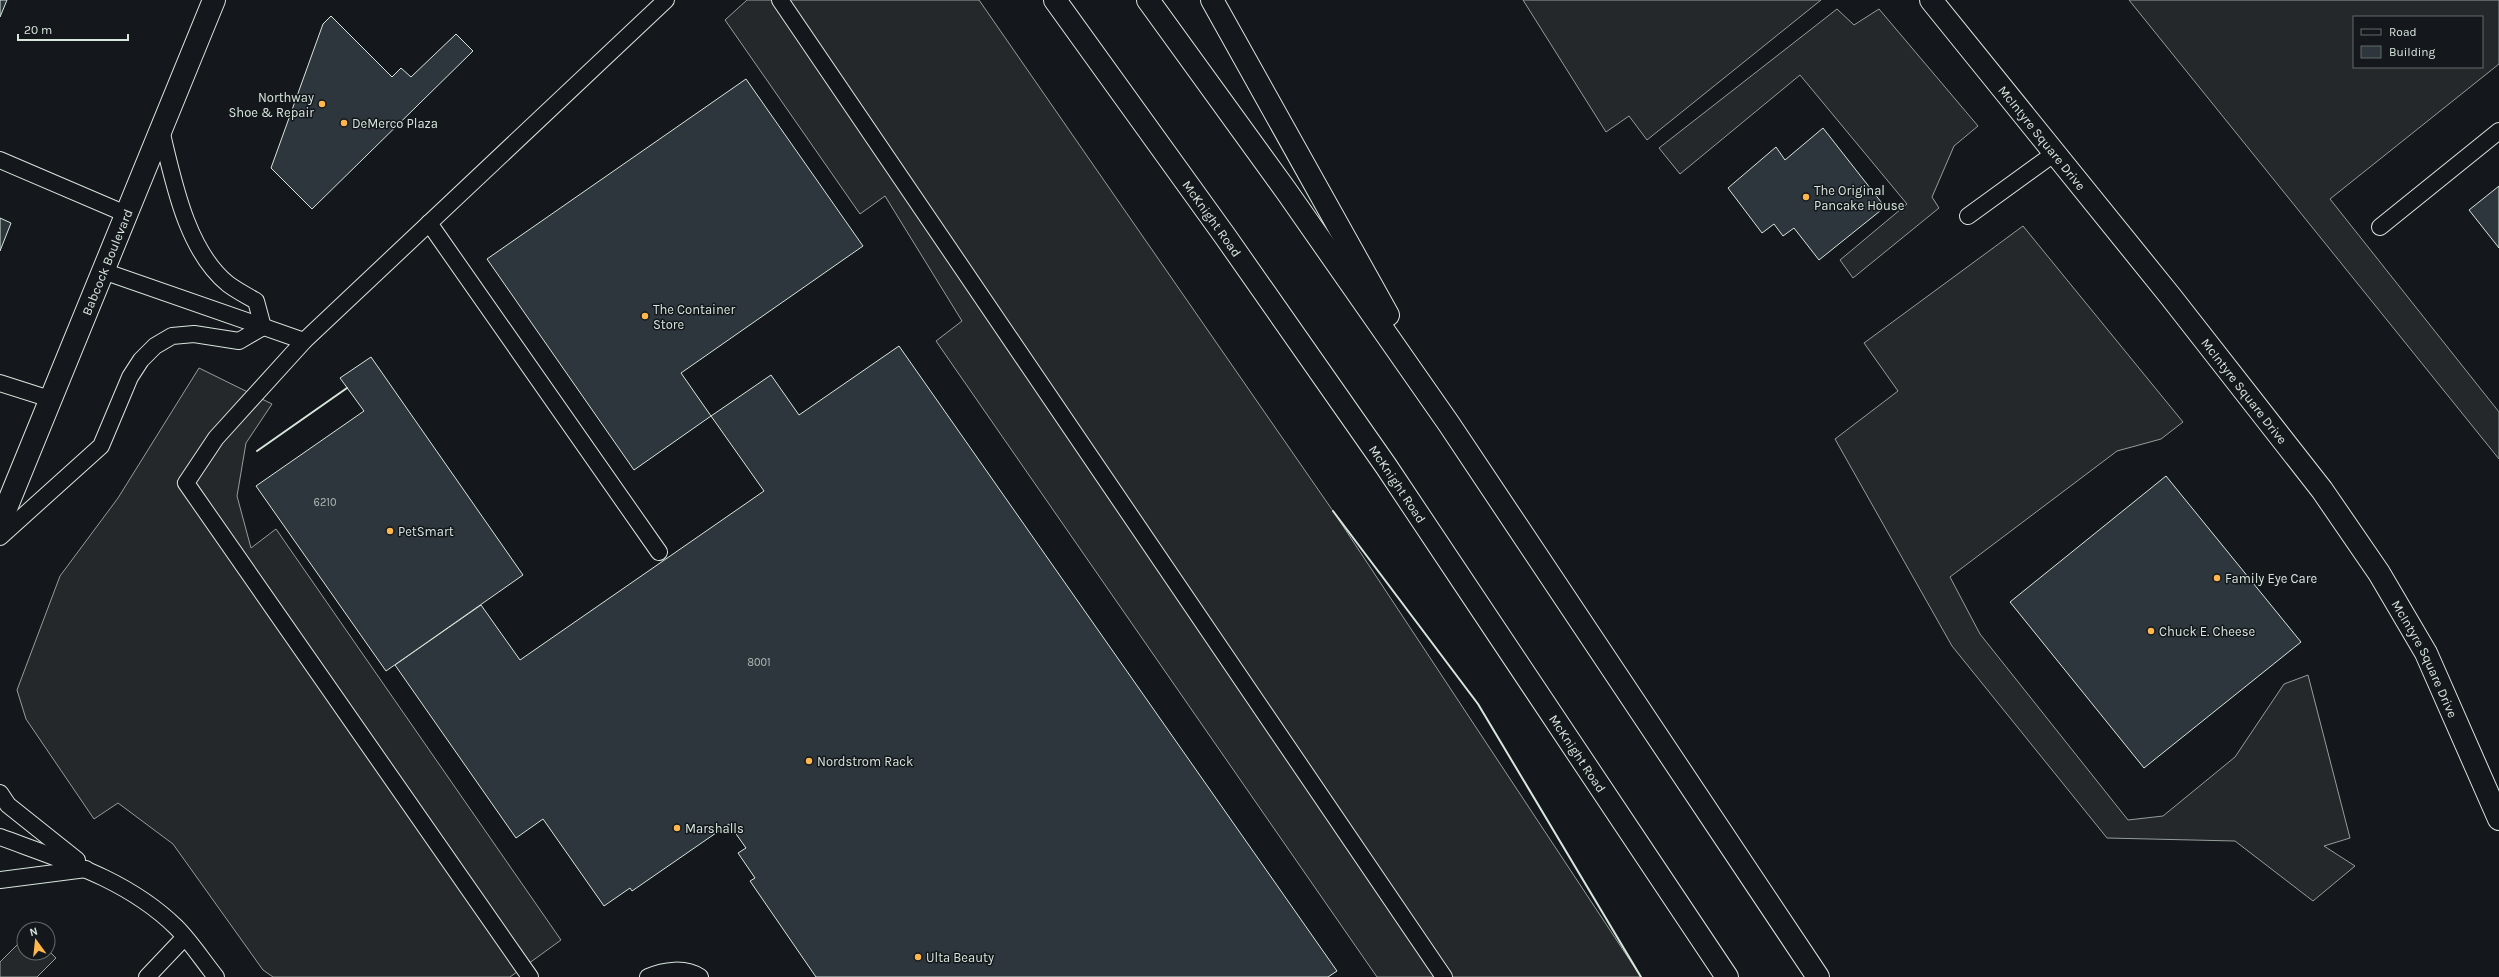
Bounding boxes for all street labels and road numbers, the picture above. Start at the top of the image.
street label: McIntyre Square Drive [1995,83,2089,194]
street label: McKnight Road [1179,177,1244,260]
street label: Babcock Boulevard [79,207,136,318]
street label: McIntyre Square Drive [2198,335,2290,447]
street label: McKnight Road [1366,442,1429,526]
street label: McIntyre Square Drive [2389,597,2461,720]
street label: McKnight Road [1546,712,1609,795]

